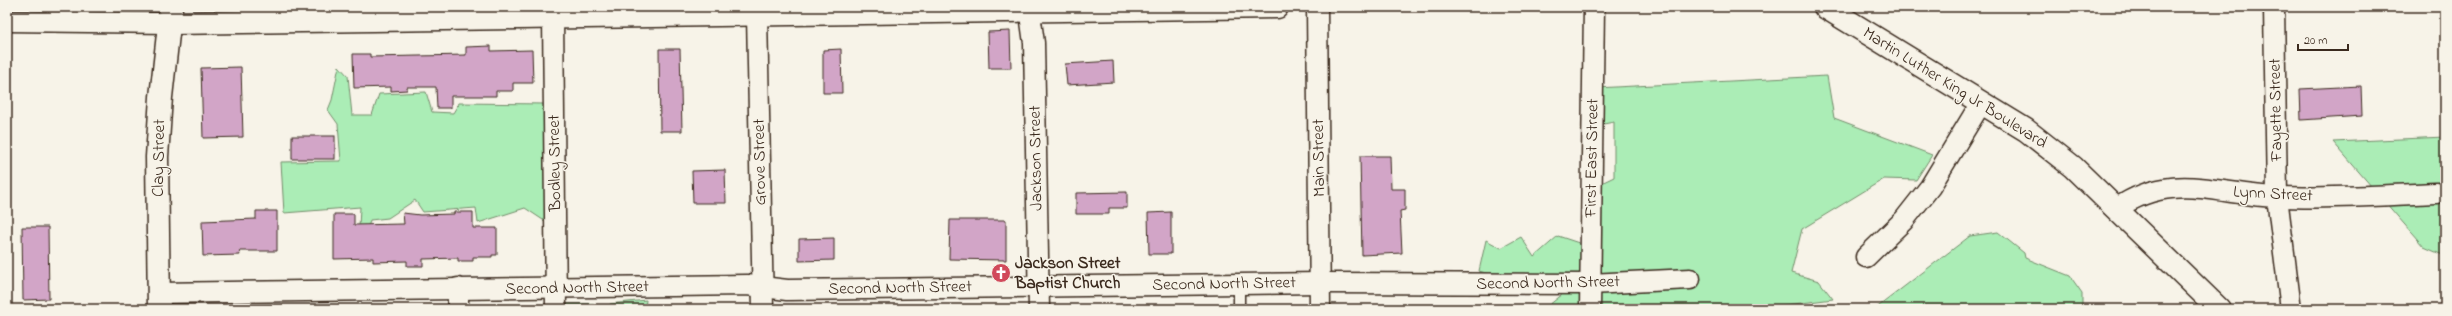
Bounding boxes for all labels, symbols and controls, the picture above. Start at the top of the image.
street label: Martin Luther King Jr Boulevard [1857,21,2053,157]
scale bar [2298,26,2348,52]
text: 20 m [2304,32,2327,50]
street label: Fayette Street [2263,58,2290,163]
street label: First East Street [1578,98,1606,219]
street label: Jackson Street [1023,105,1049,211]
street label: Bodley Street [542,114,569,213]
street label: Grove Street [747,118,773,205]
street label: Main Street [1306,118,1332,197]
street label: Clay Street [146,119,173,197]
street label: Lynn Street [2233,179,2314,210]
place label: Jackson Street Baptist Church [1014,251,1121,296]
church icon: Jackson Street Baptist Church [990,262,1012,284]
street label: Second North Street [1476,269,1620,297]
street label: Second North Street [1152,270,1296,298]
street label: Second North Street [505,274,649,302]
street label: Second North Street [828,274,972,302]

